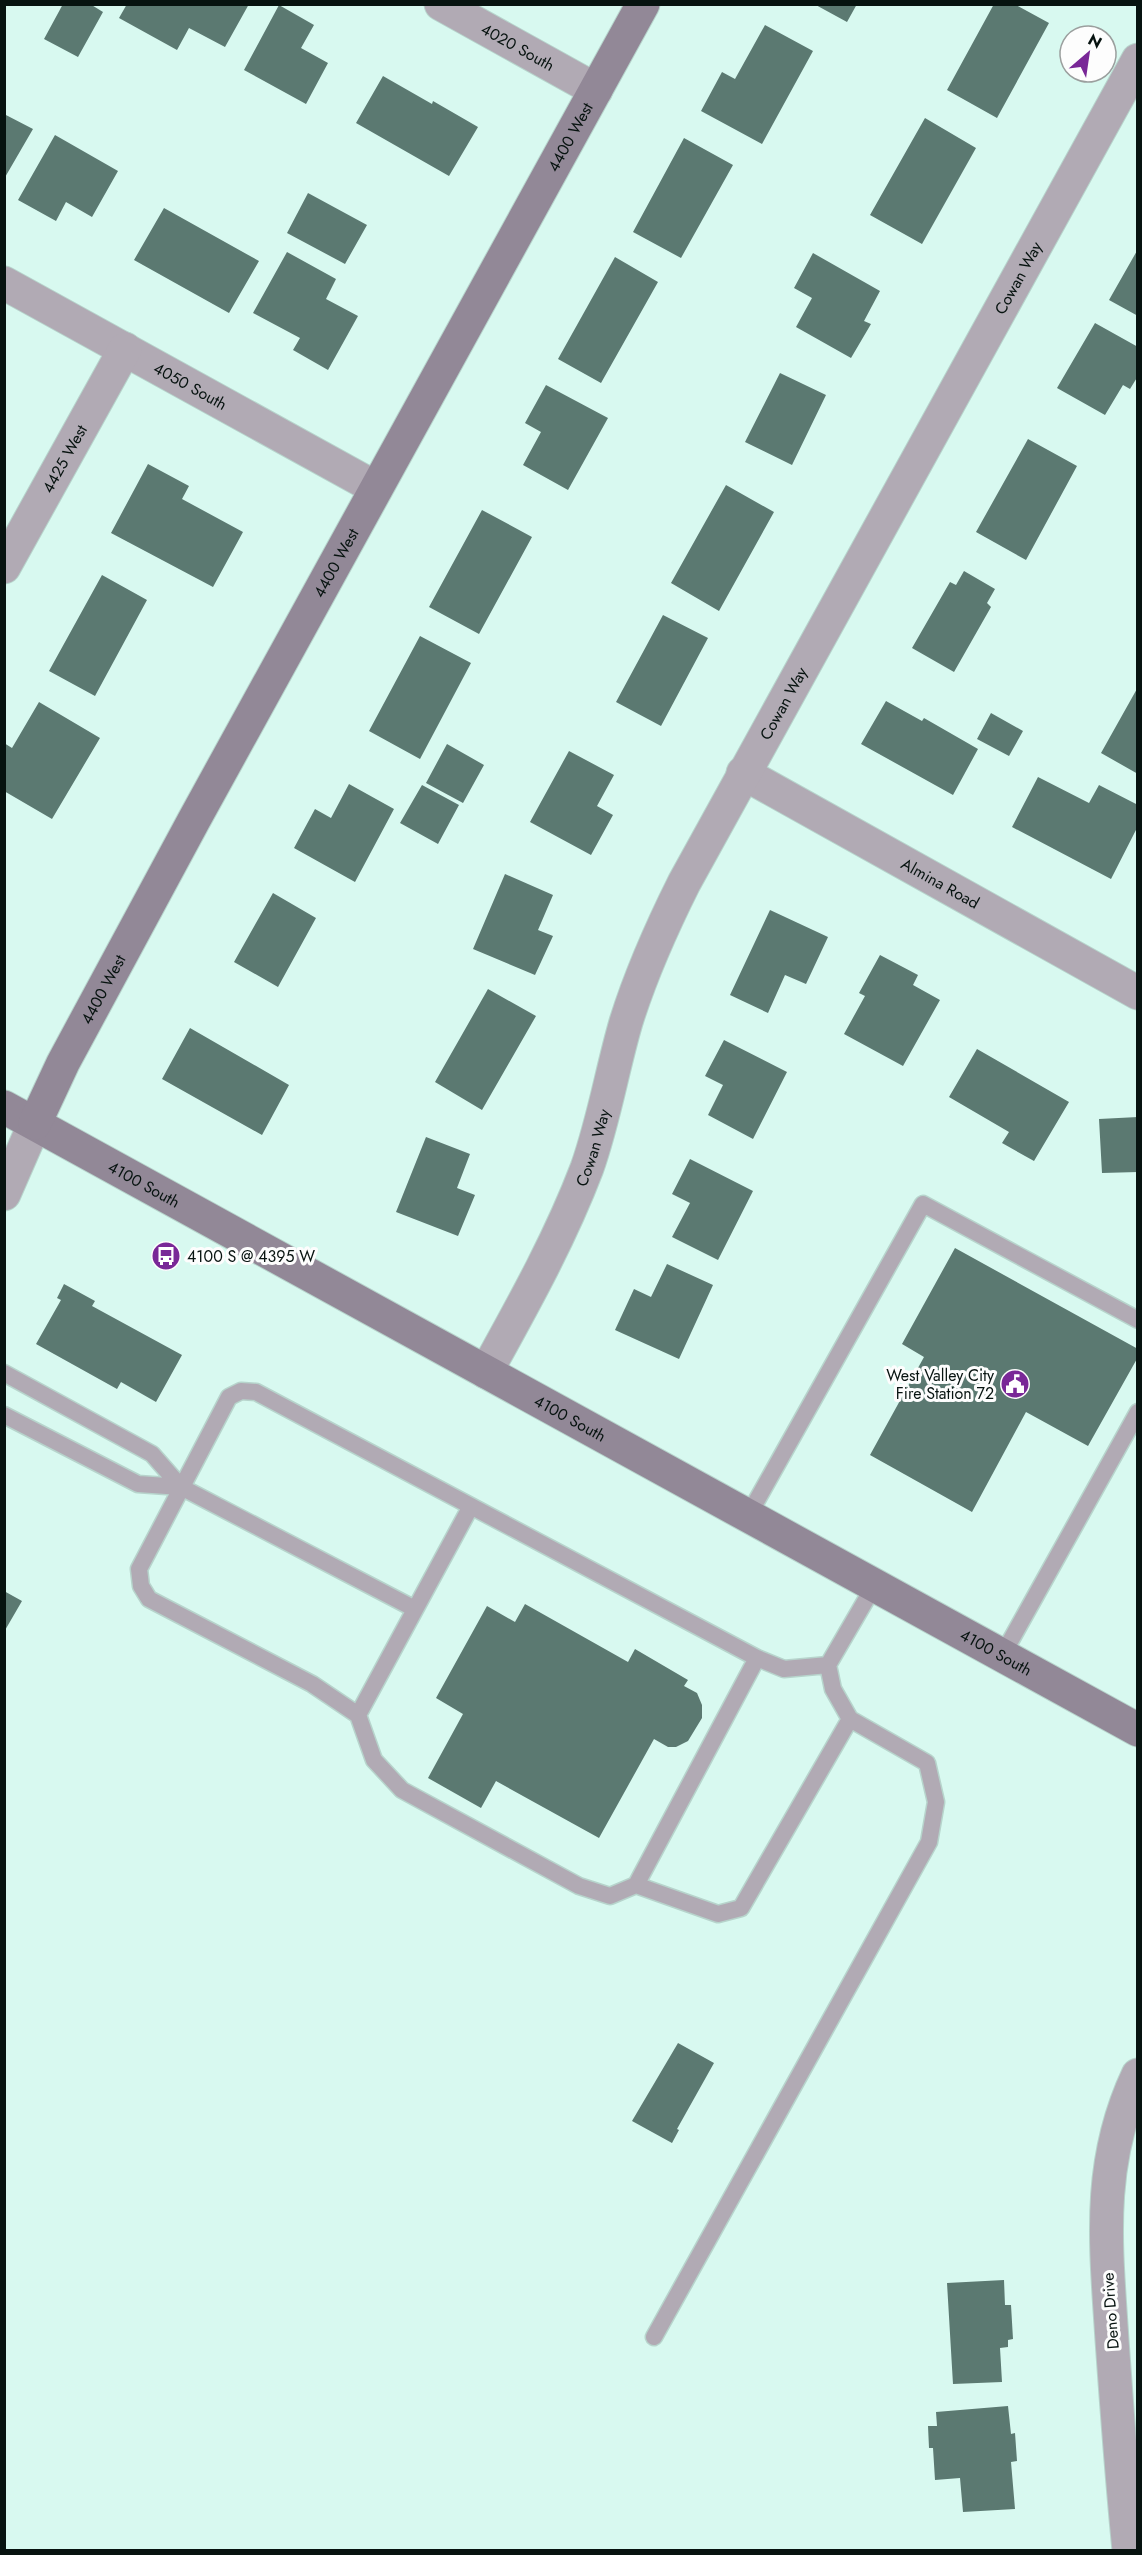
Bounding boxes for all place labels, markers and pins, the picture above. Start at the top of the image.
bus stop icon: 4100 S @ 4395 W [150,1240,182,1272]
place label: 4100 S @ 4395 W [187,1245,315,1268]
place label: West Valley City Fire Station 72 [886,1364,995,1405]
public building icon: West Valley City Fire Station 72 [999,1368,1031,1400]

